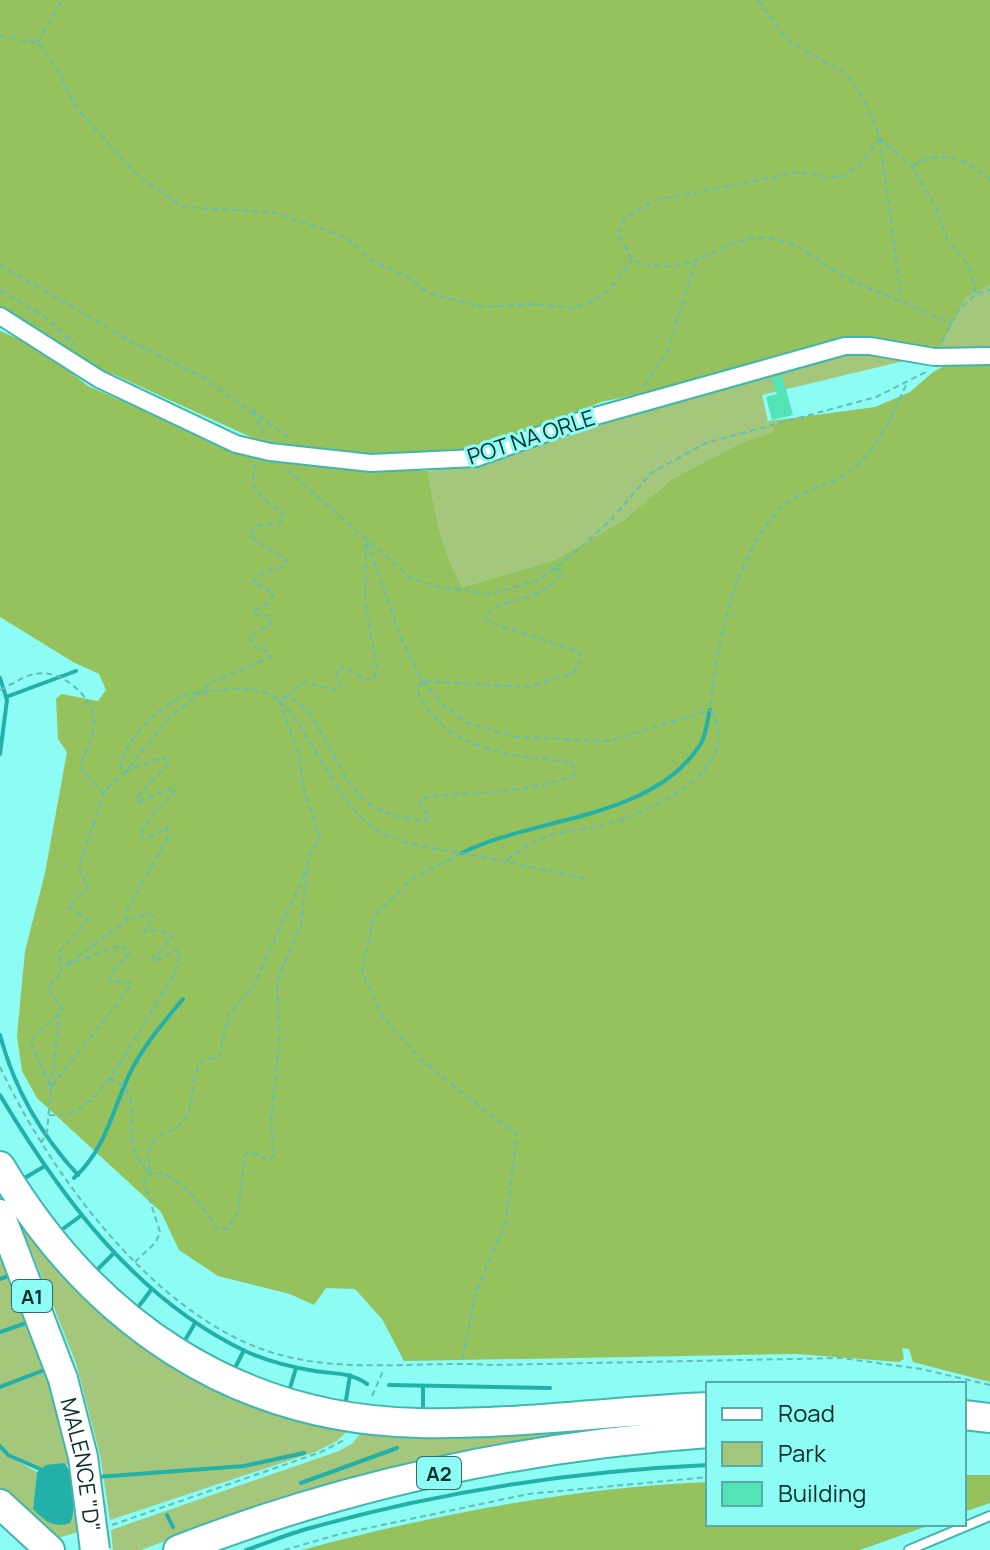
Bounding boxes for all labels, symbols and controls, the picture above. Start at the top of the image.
street label: POT NA ORLE [463,402,599,472]
road number: A1 [12,1280,52,1312]
legend [706,1382,966,1526]
street label: MALENCE "D" [53,1395,108,1534]
text: Road [778,1396,835,1429]
text: Park [778,1436,827,1469]
road number: A2 [417,1457,461,1489]
text: Building [778,1476,866,1509]

